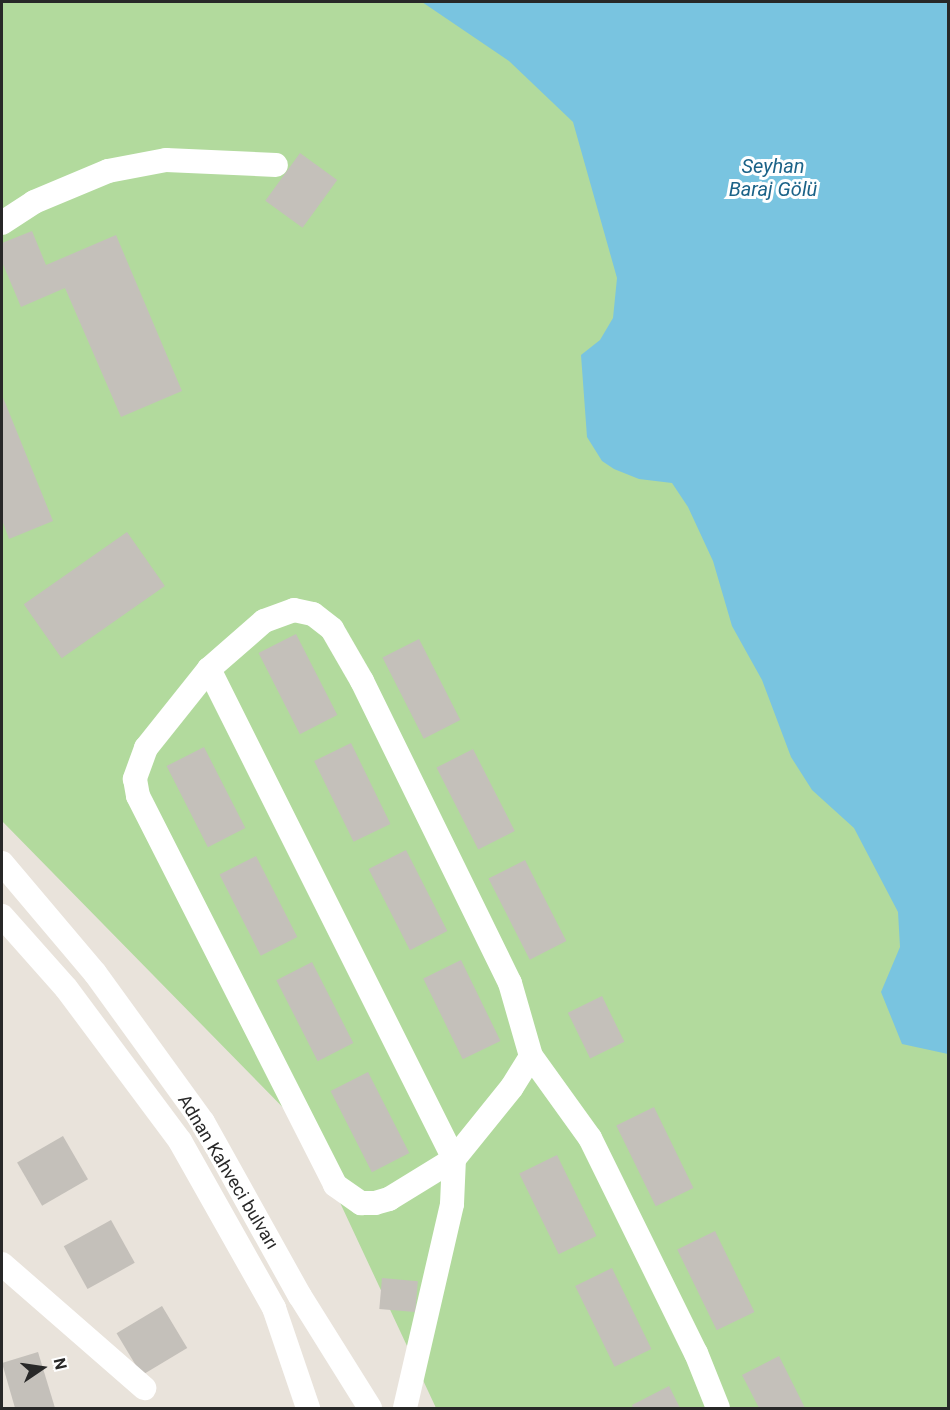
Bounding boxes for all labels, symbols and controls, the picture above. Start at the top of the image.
water label: Seyhan Baraj Gölü [729,154,817,201]
street label: Adnan Kahveci bulvarı [173,1091,283,1253]
north arrow [12,1338,72,1398]
text: N [49,1356,71,1371]

